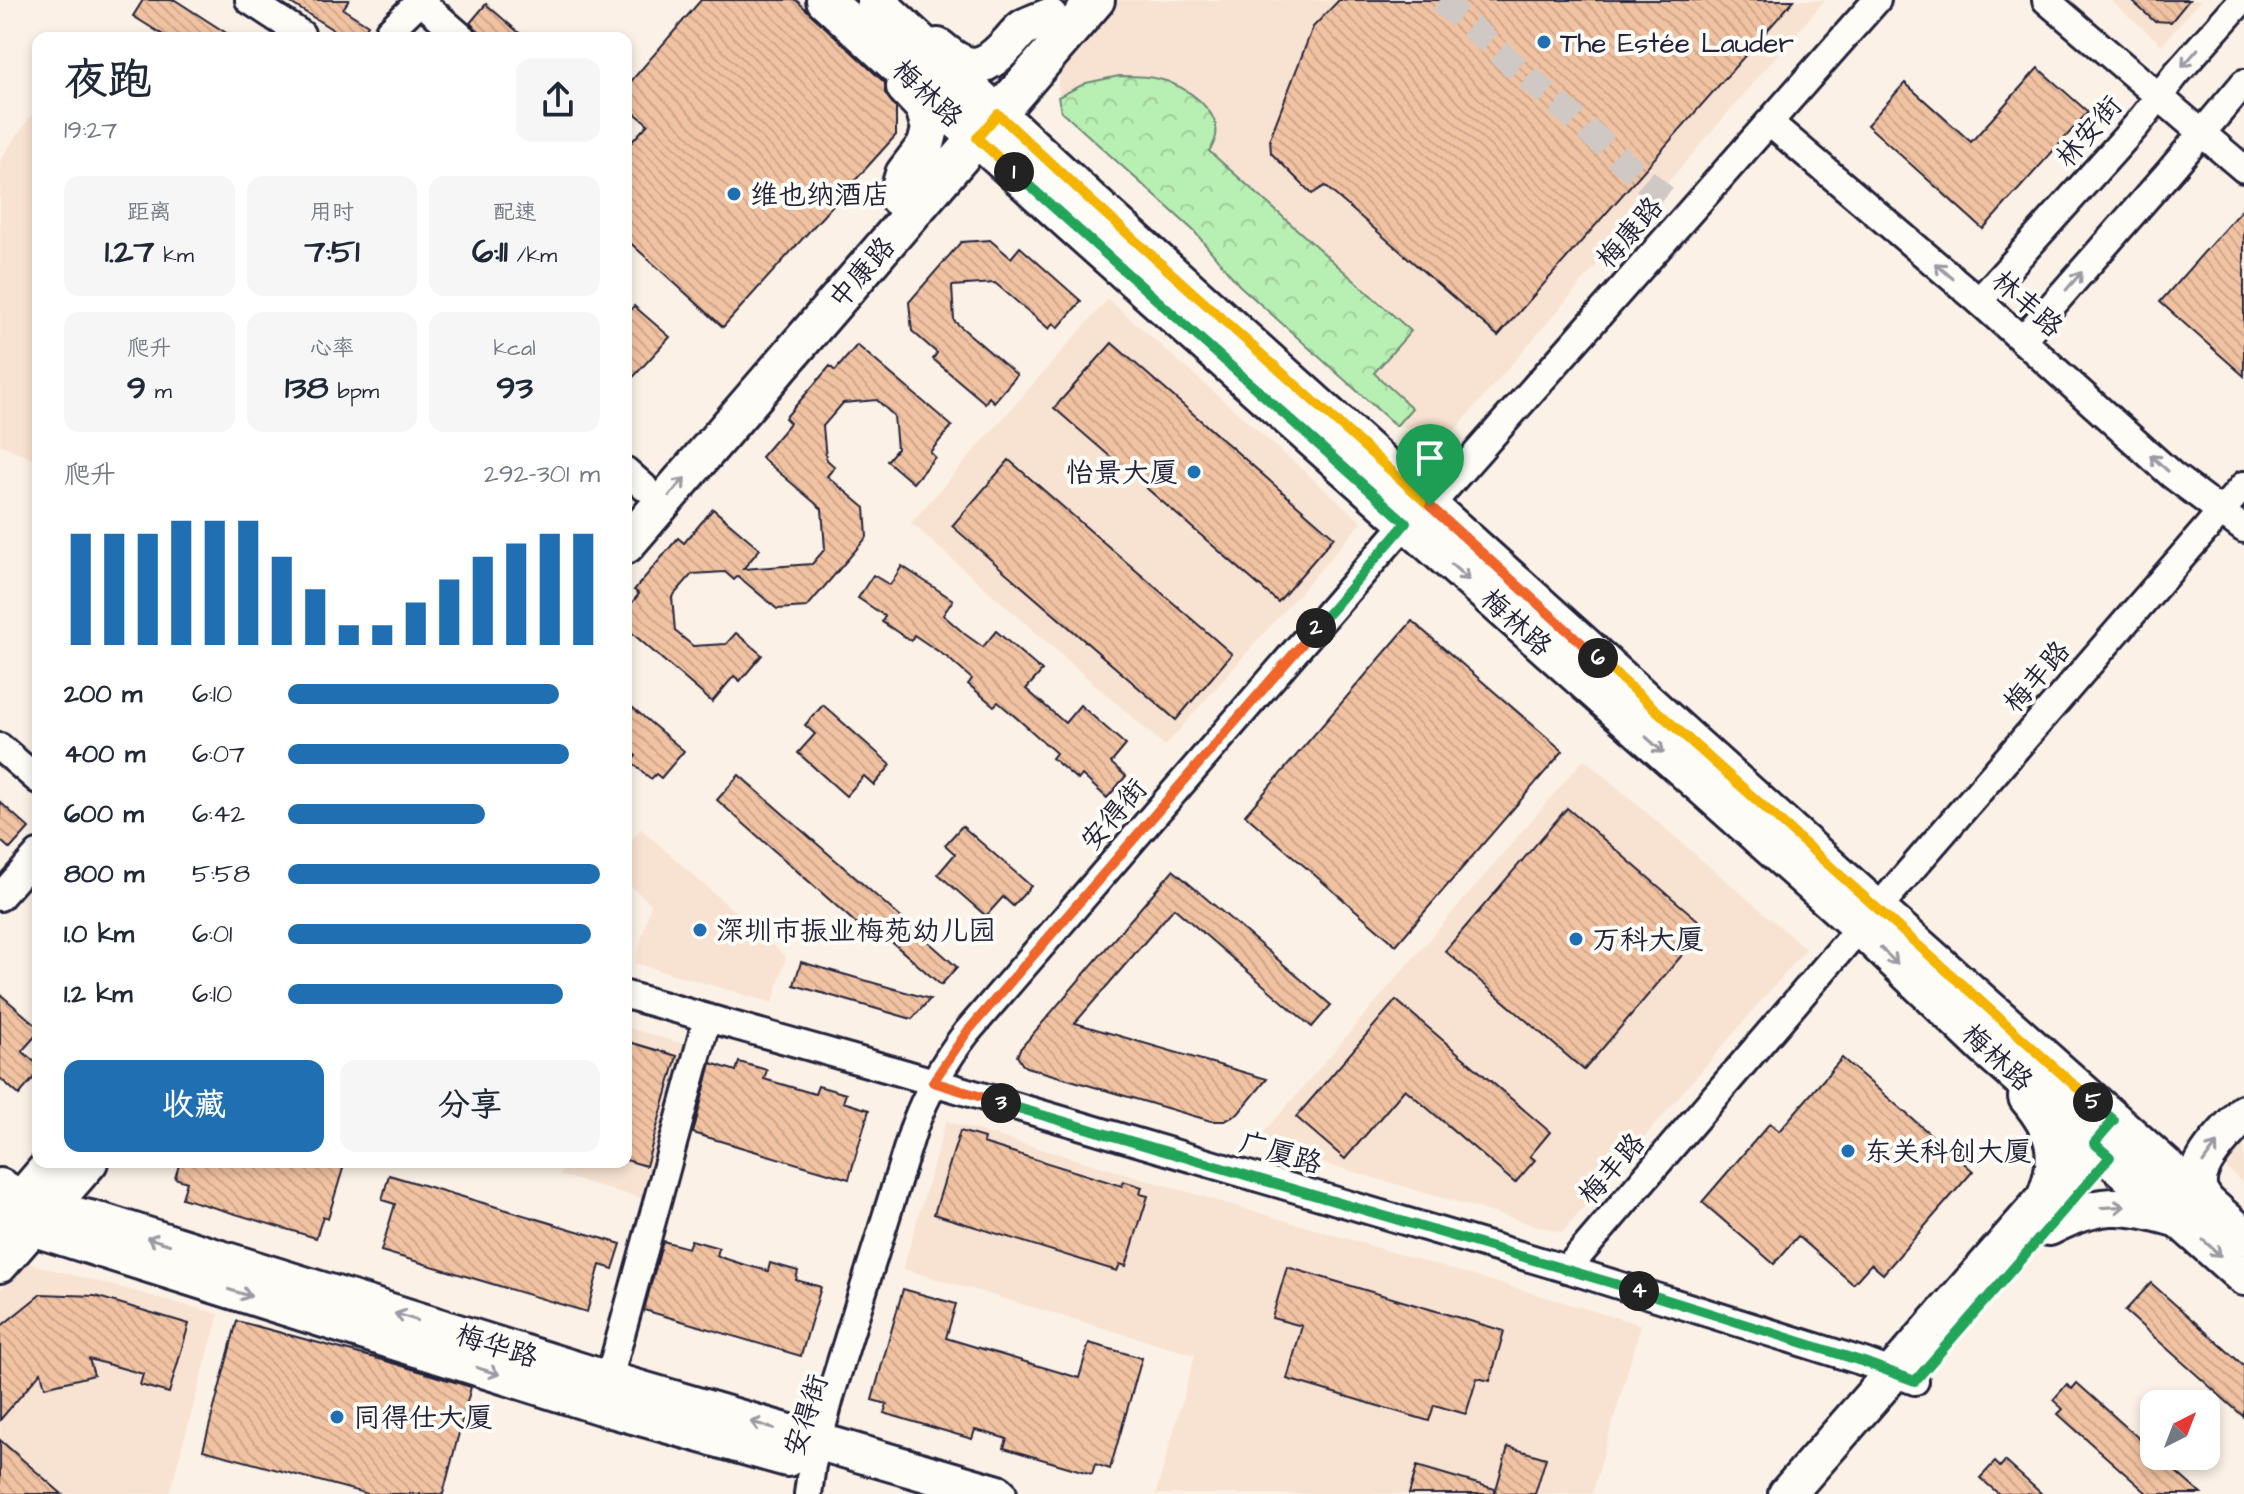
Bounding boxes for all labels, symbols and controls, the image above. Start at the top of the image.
place label: The Estée Lauder [1560,24,1794,63]
marker: The Estée Lauder [1535,33,1553,51]
one-way arrow [2181,48,2199,68]
text: 夜跑 [64,51,152,112]
street label: 梅林路 [883,51,971,137]
button: share [516,58,600,142]
street label: 林安街 [2047,87,2131,176]
text: 19:27 [64,112,117,148]
pin: 1 [994,152,1034,192]
text: 1 [1013,156,1015,187]
place label: 维也纳酒店 [750,176,890,215]
marker: 维也纳酒店 [725,185,743,203]
street label: 梅康路 [1588,188,1672,277]
text: 距离 [127,197,171,228]
text: 用时 [310,197,354,228]
text: 配速 [493,197,537,228]
text: 1.27 [105,228,154,276]
text: 7:51 [304,228,360,276]
text: 6:11 [472,228,508,276]
street label: 中康路 [820,228,904,317]
text: km [154,240,194,271]
text: /km [508,240,557,271]
one-way arrow [1934,262,1955,280]
street label: 林丰路 [1983,262,2071,347]
one-way arrow [2064,272,2082,292]
text: 爬升 [127,333,171,364]
text: 心率 [310,333,354,364]
text: kcal [494,333,536,364]
text: 9 [127,364,146,412]
text: 138 [285,364,329,412]
text: 93 [496,364,533,412]
text: m [146,376,172,407]
text: bpm [329,376,379,407]
pin [1396,424,1464,506]
icon: arrive [1408,436,1452,480]
place label: 怡景大厦 [1066,454,1178,493]
one-way arrow [2149,455,2169,473]
text: 292–301 m [484,456,600,492]
text: 爬升 [64,457,116,493]
marker: 怡景大厦 [1185,463,1203,481]
one-way arrow [668,477,686,497]
one-way arrow [1450,562,1470,580]
street label: 梅林路 [1472,581,1560,666]
pin: 2 [1296,608,1336,648]
text: 2 [1310,612,1322,643]
street label: 梅丰路 [1995,632,2079,721]
pin: 6 [1578,638,1618,678]
text: 6 [1591,642,1605,673]
text: 200 m [64,676,142,712]
text: 6:10 [192,676,232,712]
one-way arrow [1644,735,1664,753]
text: 400 m [64,736,145,772]
text: 6:07 [192,736,245,772]
street label: 安得街 [1072,770,1156,859]
text: 600 m [64,796,144,832]
text: 6:42 [192,796,245,832]
text: 800 m [64,856,144,892]
text: 5:58 [192,856,250,892]
place label: 深圳市振业梅苑幼儿园 [716,912,996,951]
text: 1.0 km [64,916,134,952]
text: 6:01 [192,916,232,952]
marker: 深圳市振业梅苑幼儿园 [691,921,709,939]
place label: 万科大厦 [1592,921,1704,960]
marker: 万科大厦 [1567,930,1585,948]
one-way arrow [1879,946,1899,964]
text: 1.2 km [64,976,132,1012]
text: 6:10 [192,976,232,1012]
street label: 梅林路 [1953,1016,2041,1101]
button: 收藏 [64,1060,324,1152]
button: 分享 [340,1060,600,1152]
pin: 5 [2073,1082,2113,1122]
pin: 3 [981,1083,1021,1123]
text: 5 [2085,1086,2101,1117]
text: 3 [995,1087,1007,1118]
street label: 广厦路 [1235,1123,1326,1184]
street label: 梅丰路 [1570,1124,1654,1213]
place label: 东关科创大厦 [1864,1133,2032,1172]
marker: 东关科创大厦 [1839,1142,1857,1160]
one-way arrow [2202,1143,2219,1165]
one-way arrow [2099,1199,2126,1214]
one-way arrow [145,1233,171,1248]
one-way arrow [2202,1239,2222,1258]
pin: 4 [1619,1271,1659,1311]
text: 4 [1632,1275,1646,1306]
one-way arrow [228,1287,253,1302]
one-way arrow [394,1309,420,1324]
street label: 梅华路 [451,1316,542,1377]
one-way arrow [475,1364,501,1379]
street label: 安得街 [775,1369,838,1461]
north arrow [2140,1390,2220,1470]
map controls [2140,1390,2220,1470]
place label: 同得仕大厦 [353,1399,493,1438]
marker: 同得仕大厦 [328,1408,346,1426]
one-way arrow [750,1417,776,1432]

